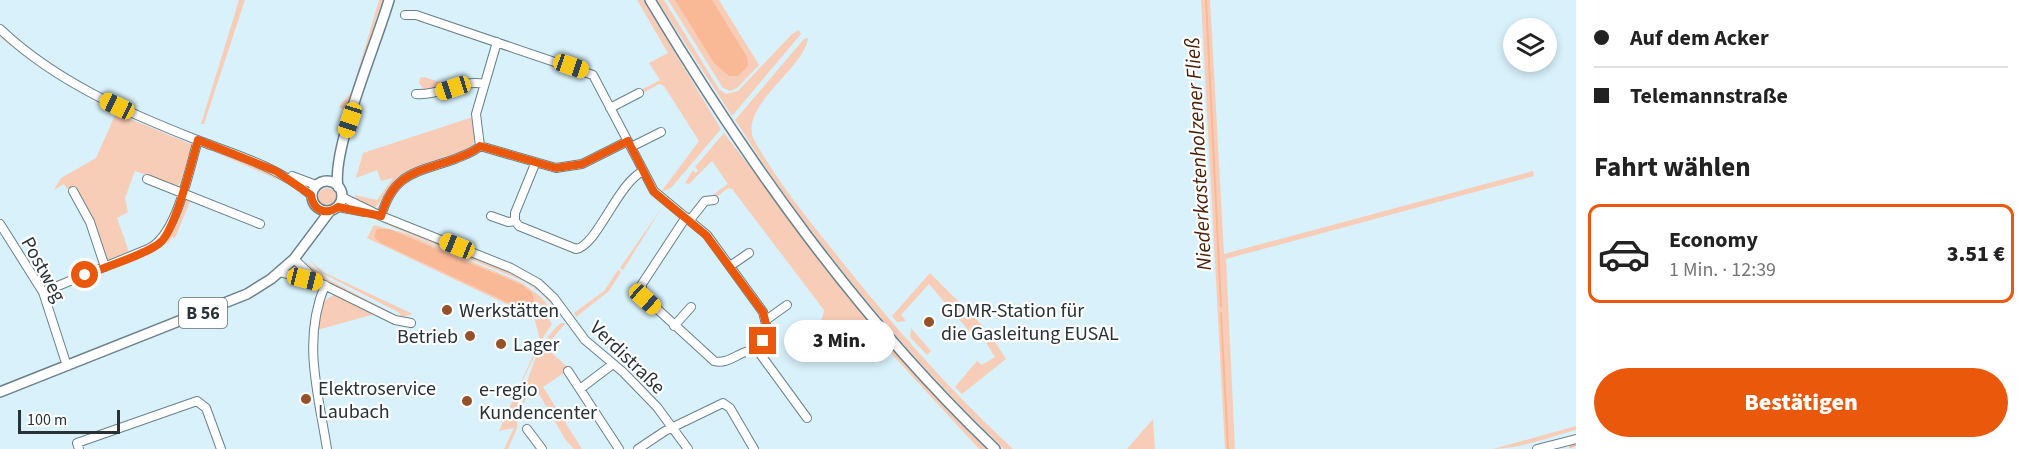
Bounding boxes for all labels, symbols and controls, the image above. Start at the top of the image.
map controls [1503,18,1557,72]
button: layers [1503,18,1557,72]
text: Auf dem Acker [1630,22,1769,54]
water label: Niederkastenholzener Fließ [1177,37,1219,271]
car [551,52,591,80]
car [433,74,473,102]
text: Telemannstraße [1630,80,1788,112]
car [97,90,137,122]
car [336,100,364,140]
text: Fahrt wählen [1594,148,1751,187]
text: Economy [1669,224,1758,256]
icon: car [1597,227,1651,281]
car [437,231,477,261]
street label: Postweg [14,232,72,307]
text: 3.51 € [1947,238,2005,270]
text: 1 Min. · 12:39 [1669,256,1776,284]
route start [71,261,98,288]
car [285,266,325,292]
car [626,280,664,318]
place label: Werkstätten [459,297,559,325]
place label: GDMR-Station für die Gasleitung EUSAL [941,297,1119,348]
road number: B 56 [179,298,227,328]
marker: Werkstätten [440,303,454,317]
street label: Verdistraße [583,315,671,401]
marker: GDMR-Station für die Gasleitung EUSAL [922,315,936,329]
callout: 3 Min. [784,320,895,362]
place label: Betrieb [397,323,458,351]
route end [749,327,776,354]
text: 3 Min. [813,327,866,355]
marker: Betrieb [463,329,477,343]
place label: Lager [513,331,560,359]
marker: Lager [494,337,508,351]
button: Bestätigen [1594,368,2008,437]
place label: Elektroservice Laubach [318,375,436,426]
place label: e-regio Kundencenter [479,376,597,427]
marker: Elektroservice Laubach [299,392,313,406]
marker: e-regio Kundencenter [460,394,474,408]
scale bar [18,407,120,434]
text: 100 m [27,409,67,431]

